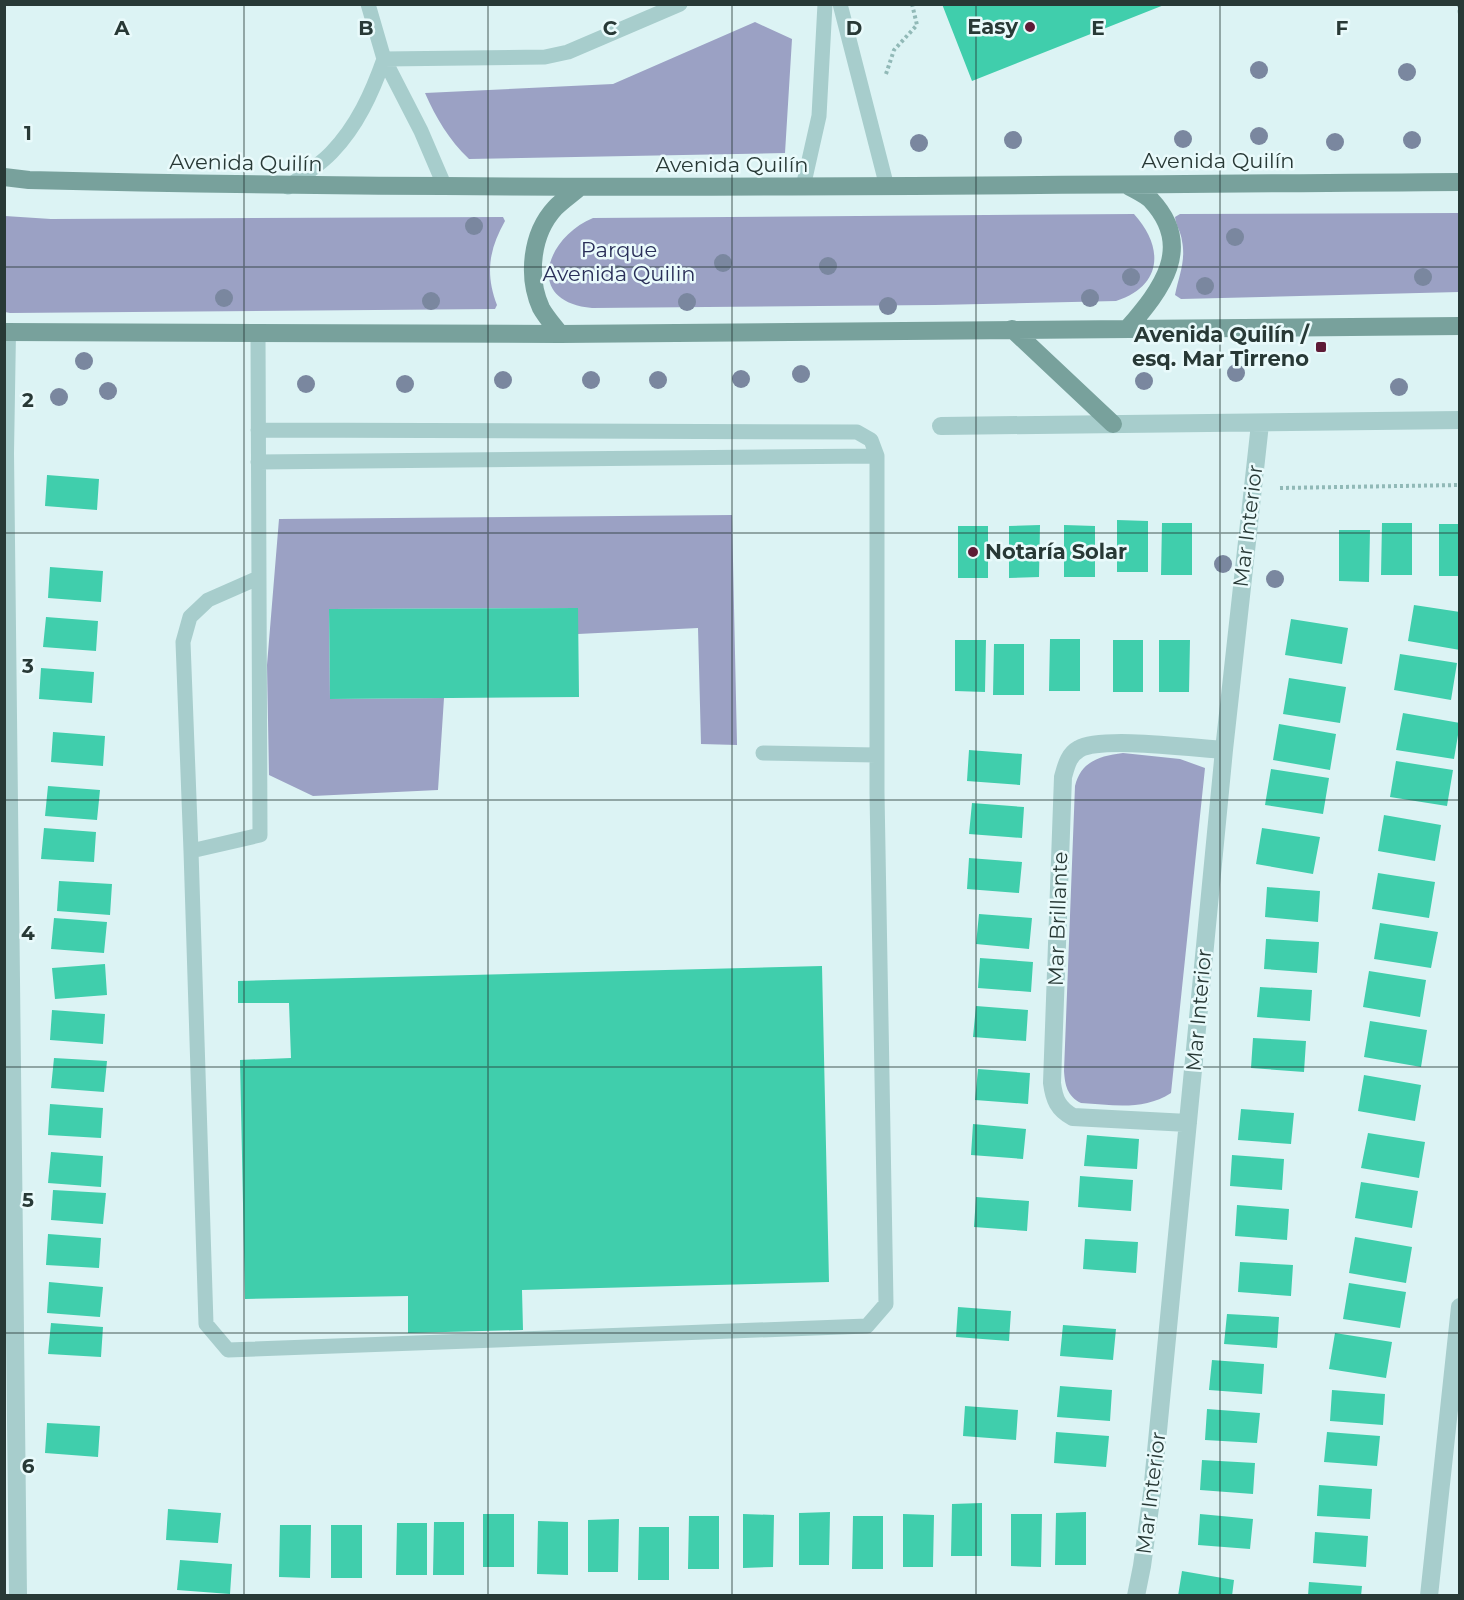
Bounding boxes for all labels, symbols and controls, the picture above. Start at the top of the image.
place label: Easy [967,14,1018,39]
text: A [113,16,130,40]
text: B [358,16,374,40]
text: C [603,16,618,40]
text: D [846,16,862,40]
text: E [1091,16,1105,40]
text: F [1336,16,1349,40]
marker: Easy [1023,20,1037,34]
text: 1 [24,121,32,145]
street label: Avenida Quilín [1141,148,1295,173]
street label: Avenida Quilín [169,149,323,176]
street label: Avenida Quilín [655,152,809,177]
park label: Parque Avenida Quilin [542,237,696,286]
place label: Avenida Quilín / esq. Mar Tirreno [1132,322,1311,371]
marker: Avenida Quilín / esq. Mar Tirreno [1314,340,1328,354]
text: 2 [22,388,34,412]
street label: Mar Interior [1228,463,1267,589]
place label: Notaría Solar [985,539,1127,564]
marker: Notaría Solar [966,545,980,559]
text: 3 [21,654,34,678]
street label: Mar Brillante [1043,851,1072,987]
text: 4 [21,921,35,945]
street label: Mar Interior [1181,947,1216,1072]
text: 5 [22,1188,34,1212]
street label: Mar Interior [1131,1430,1170,1556]
text: 6 [22,1454,35,1478]

